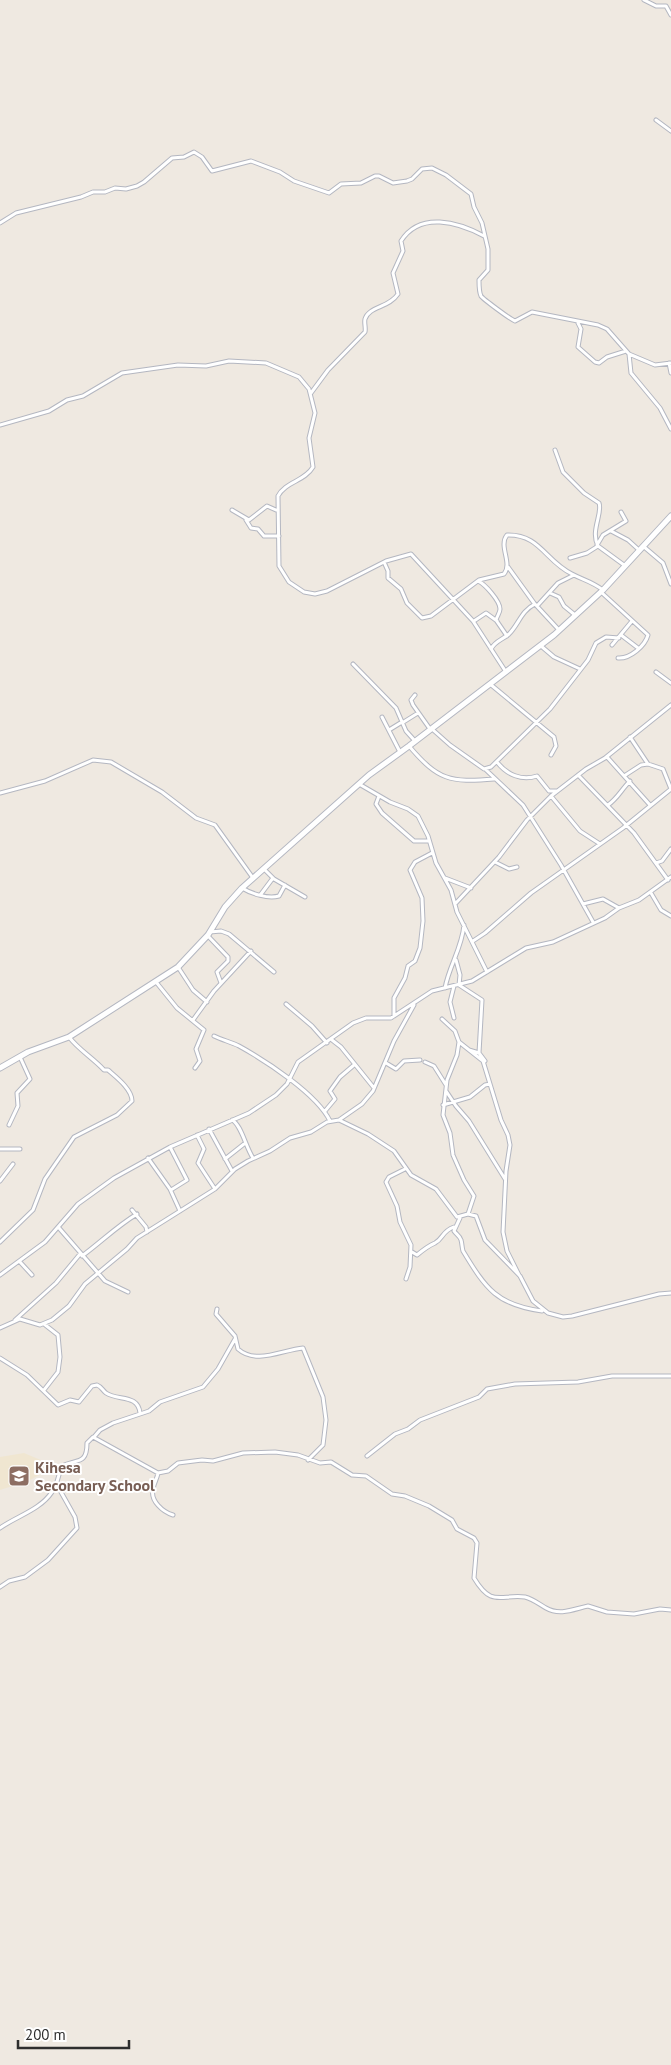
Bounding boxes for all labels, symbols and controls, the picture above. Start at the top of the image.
place label: Kihesa Secondary School [35,1457,155,1495]
school or university icon: Kihesa Secondary School [7,1464,31,1488]
scale bar [18,2018,129,2050]
text: 200 m [25,2025,66,2044]

